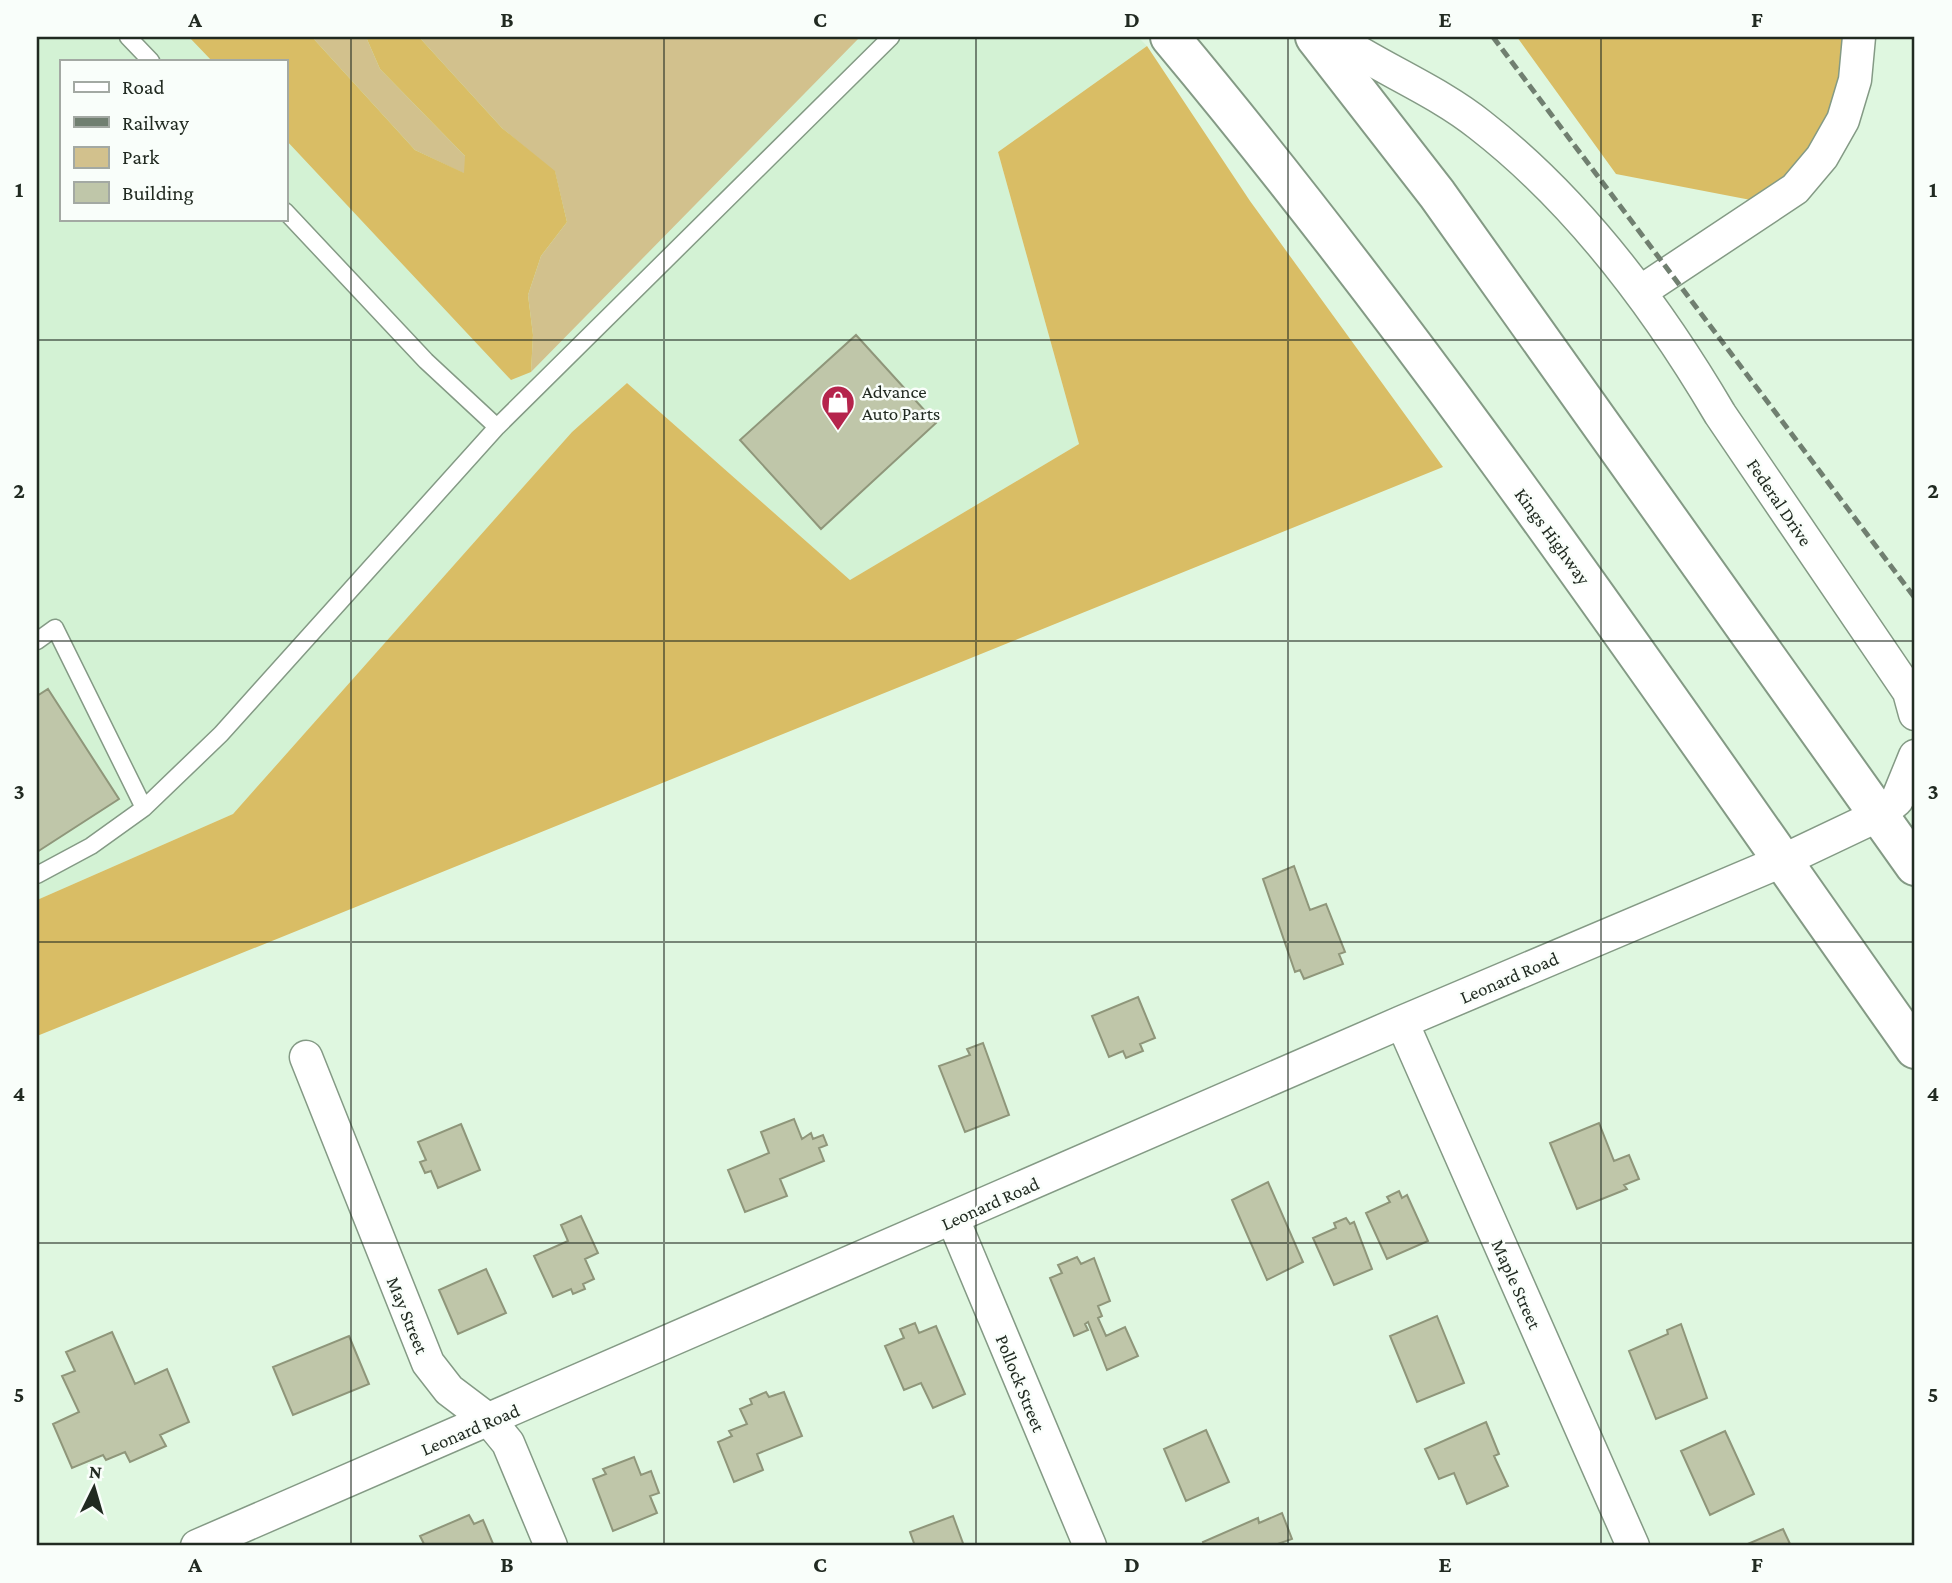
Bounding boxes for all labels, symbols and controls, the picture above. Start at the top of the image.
text: A [187,6,202,32]
text: B [500,6,514,32]
text: C [813,6,827,32]
text: D [1124,6,1140,32]
text: E [1438,6,1452,32]
text: F [1751,6,1763,32]
legend [60,60,287,220]
text: Road [122,75,165,99]
text: Railway [122,111,189,135]
text: Park [122,145,159,169]
text: 1 [15,176,24,202]
text: 1 [1929,176,1938,202]
text: Building [122,181,194,205]
place label: Advance Auto Parts [862,381,940,424]
shop icon: Advance Auto Parts [819,383,857,432]
street label: Federal Drive [1743,455,1816,550]
text: 2 [13,477,25,503]
text: 2 [1927,477,1939,503]
street label: Kings Highway [1511,484,1595,589]
text: 3 [13,778,25,804]
text: 3 [1927,778,1939,804]
street label: Leonard Road [1457,947,1561,1008]
text: 4 [13,1080,25,1106]
text: 4 [1927,1080,1939,1106]
street label: Leonard Road [938,1173,1042,1234]
street label: Maple Street [1487,1236,1546,1333]
street label: May Street [383,1274,433,1357]
street label: Pollock Street [992,1332,1050,1435]
text: 5 [13,1381,25,1407]
text: 5 [1927,1381,1939,1407]
street label: Leonard Road [418,1399,522,1460]
north arrow [60,1454,130,1524]
text: N [88,1461,103,1483]
text: A [187,1551,202,1577]
text: B [500,1551,514,1577]
text: C [813,1551,827,1577]
text: D [1124,1551,1140,1577]
text: E [1438,1551,1452,1577]
text: F [1751,1551,1763,1577]

